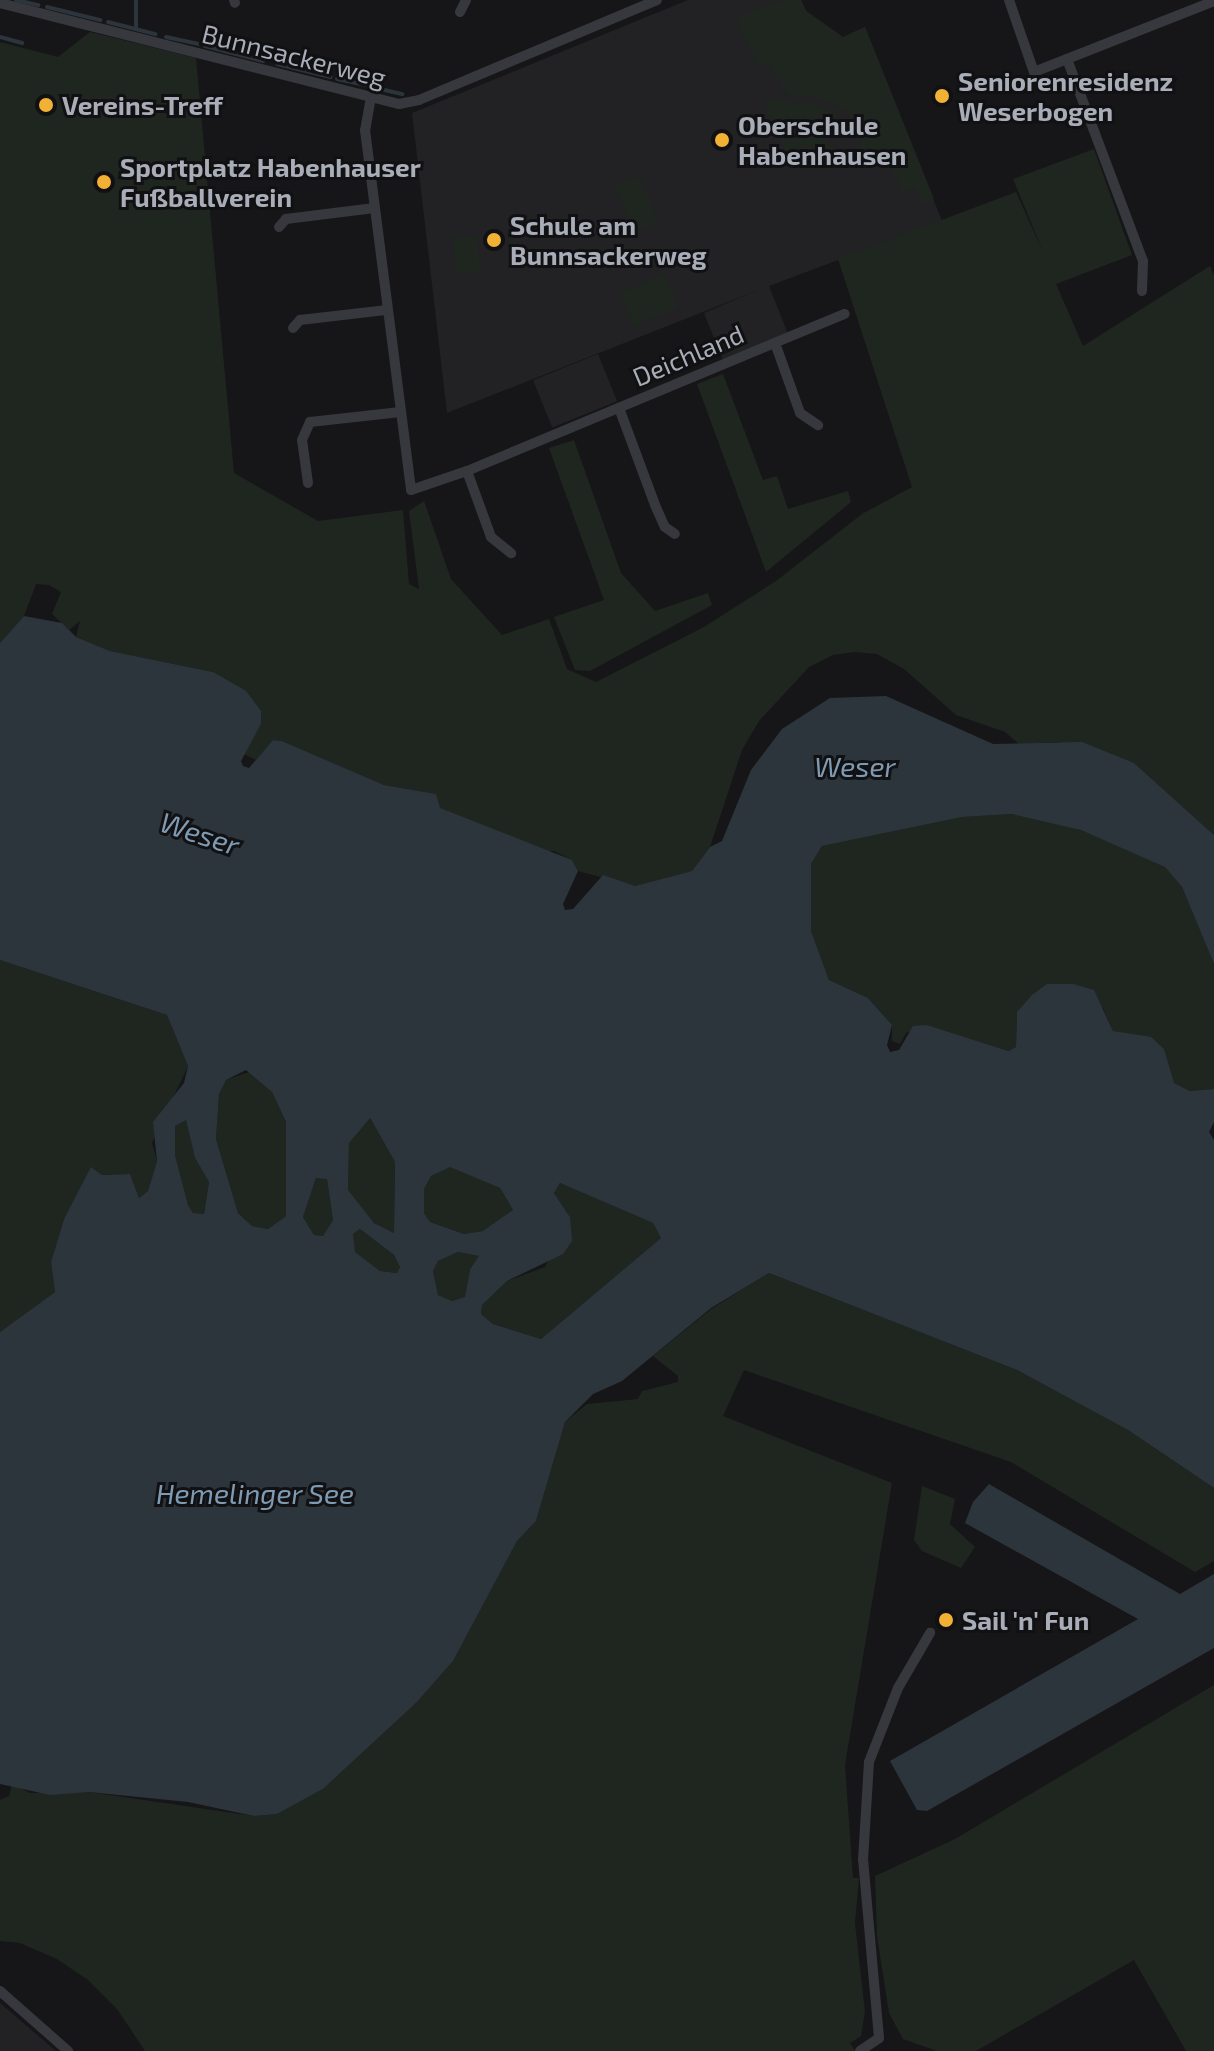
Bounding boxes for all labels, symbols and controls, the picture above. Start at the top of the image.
street label: Bunnsackerweg [199,17,389,93]
place label: Seniorenresidenz Weserbogen [958,65,1173,126]
marker: Seniorenresidenz Weserbogen [933,87,951,105]
place label: Vereins-Treff [62,89,223,121]
marker: Vereins-Treff [37,96,55,114]
place label: Oberschule Habenhausen [738,109,906,170]
marker: Oberschule Habenhausen [713,131,731,149]
place label: Sportplatz Habenhauser Fußballverein [120,151,421,212]
marker: Sportplatz Habenhauser Fußballverein [95,173,113,191]
place label: Schule am Bunnsackerweg [510,209,707,270]
marker: Schule am Bunnsackerweg [485,231,503,249]
street label: Deichland [628,318,748,392]
water label: Weser [814,749,896,783]
water label: Weser [156,804,244,862]
water label: Hemelinger See [156,1476,354,1510]
place label: Sail 'n' Fun [962,1604,1091,1636]
marker: Sail 'n' Fun [937,1611,955,1629]

